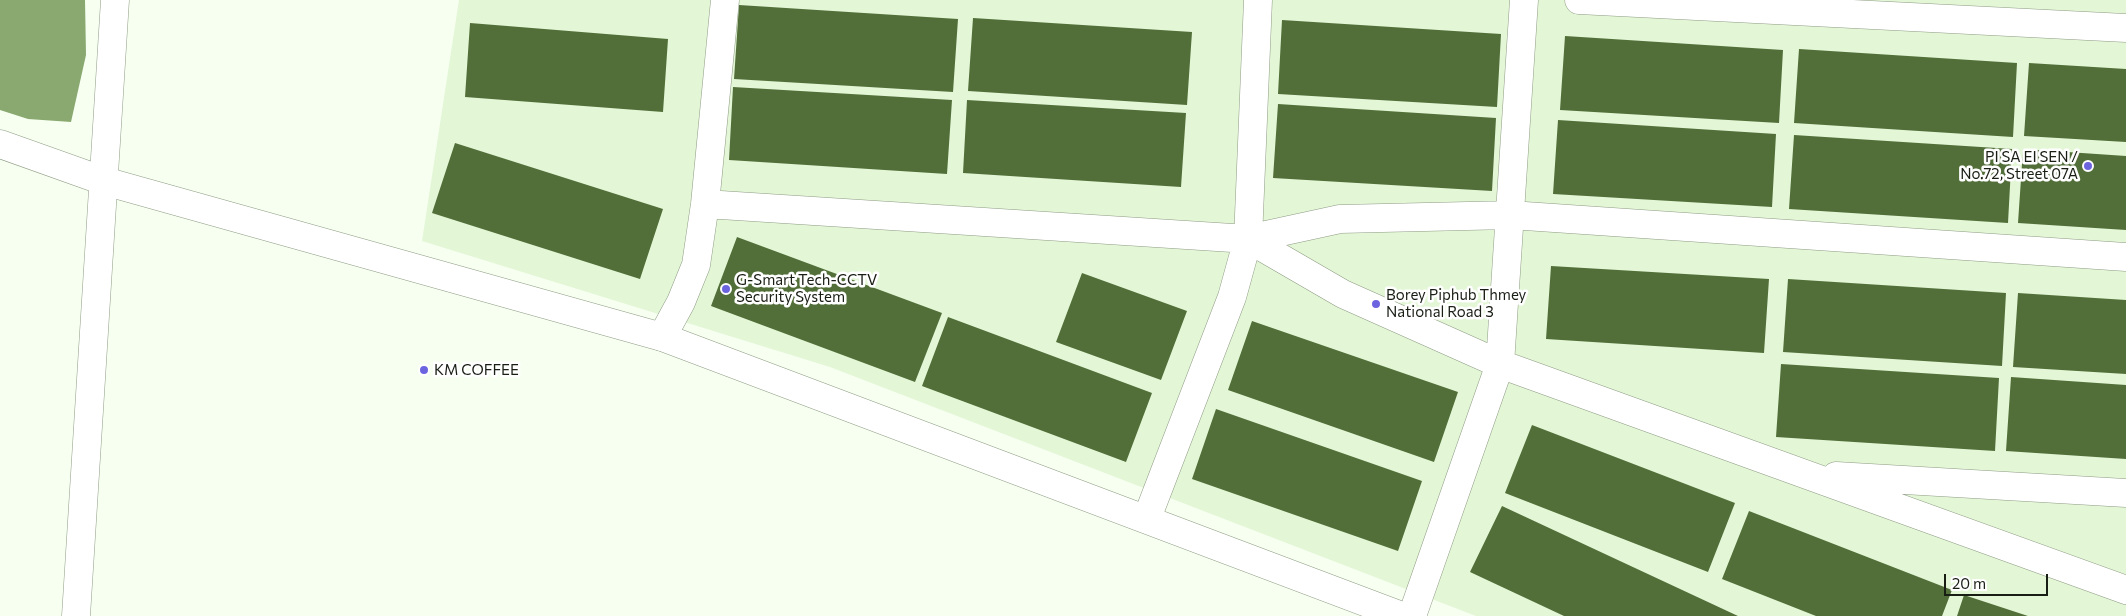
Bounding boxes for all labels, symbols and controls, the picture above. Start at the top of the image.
place label: PI SA EI SEN / No.72, Street 07A [1960,148,2078,183]
marker: PI SA EI SEN / No.72, Street 07A [2082,160,2094,172]
place label: G-Smart Tech-CCTV Security System [736,271,877,306]
marker: G-Smart Tech-CCTV Security System [720,283,732,295]
place label: Borey Piphub Thmey National Road 3 [1386,286,1526,321]
marker: Borey Piphub Thmey National Road 3 [1370,298,1382,310]
place label: KM COFFEE [434,361,519,379]
marker: KM COFFEE [418,364,430,376]
scale bar [1946,564,2050,596]
text: 20 m [1952,574,1986,592]

